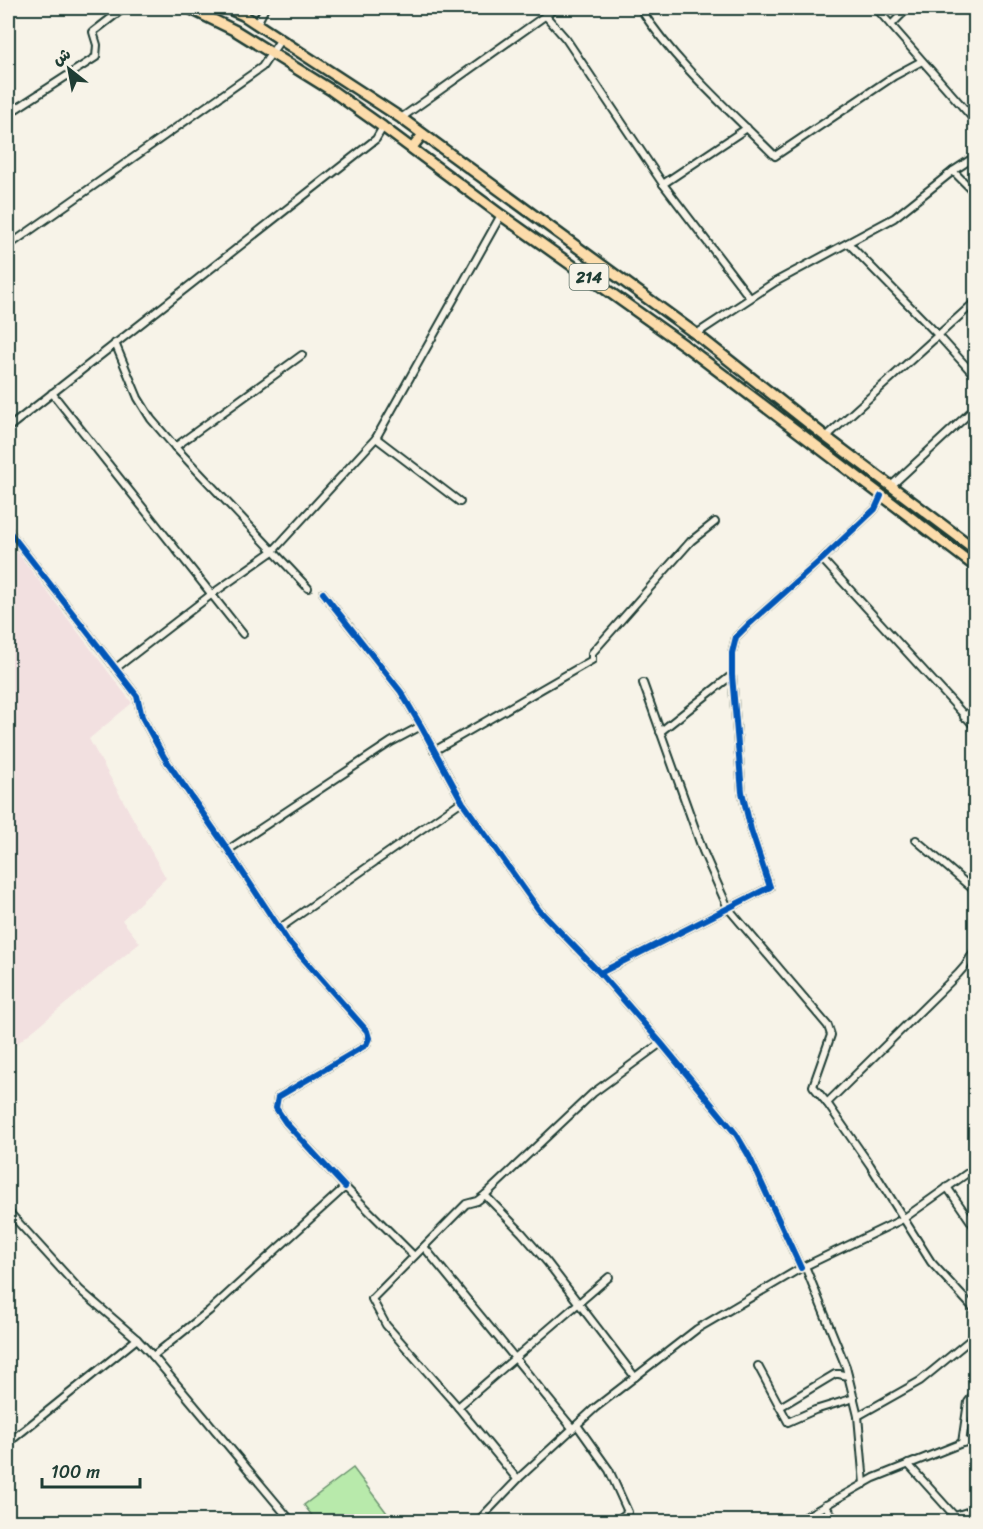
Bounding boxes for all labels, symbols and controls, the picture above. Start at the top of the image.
north arrow [39,39,99,99]
text: ش [47,40,77,74]
road number: 214 [570,264,608,290]
scale bar [42,1451,140,1489]
text: 100 m [51,1456,100,1488]

